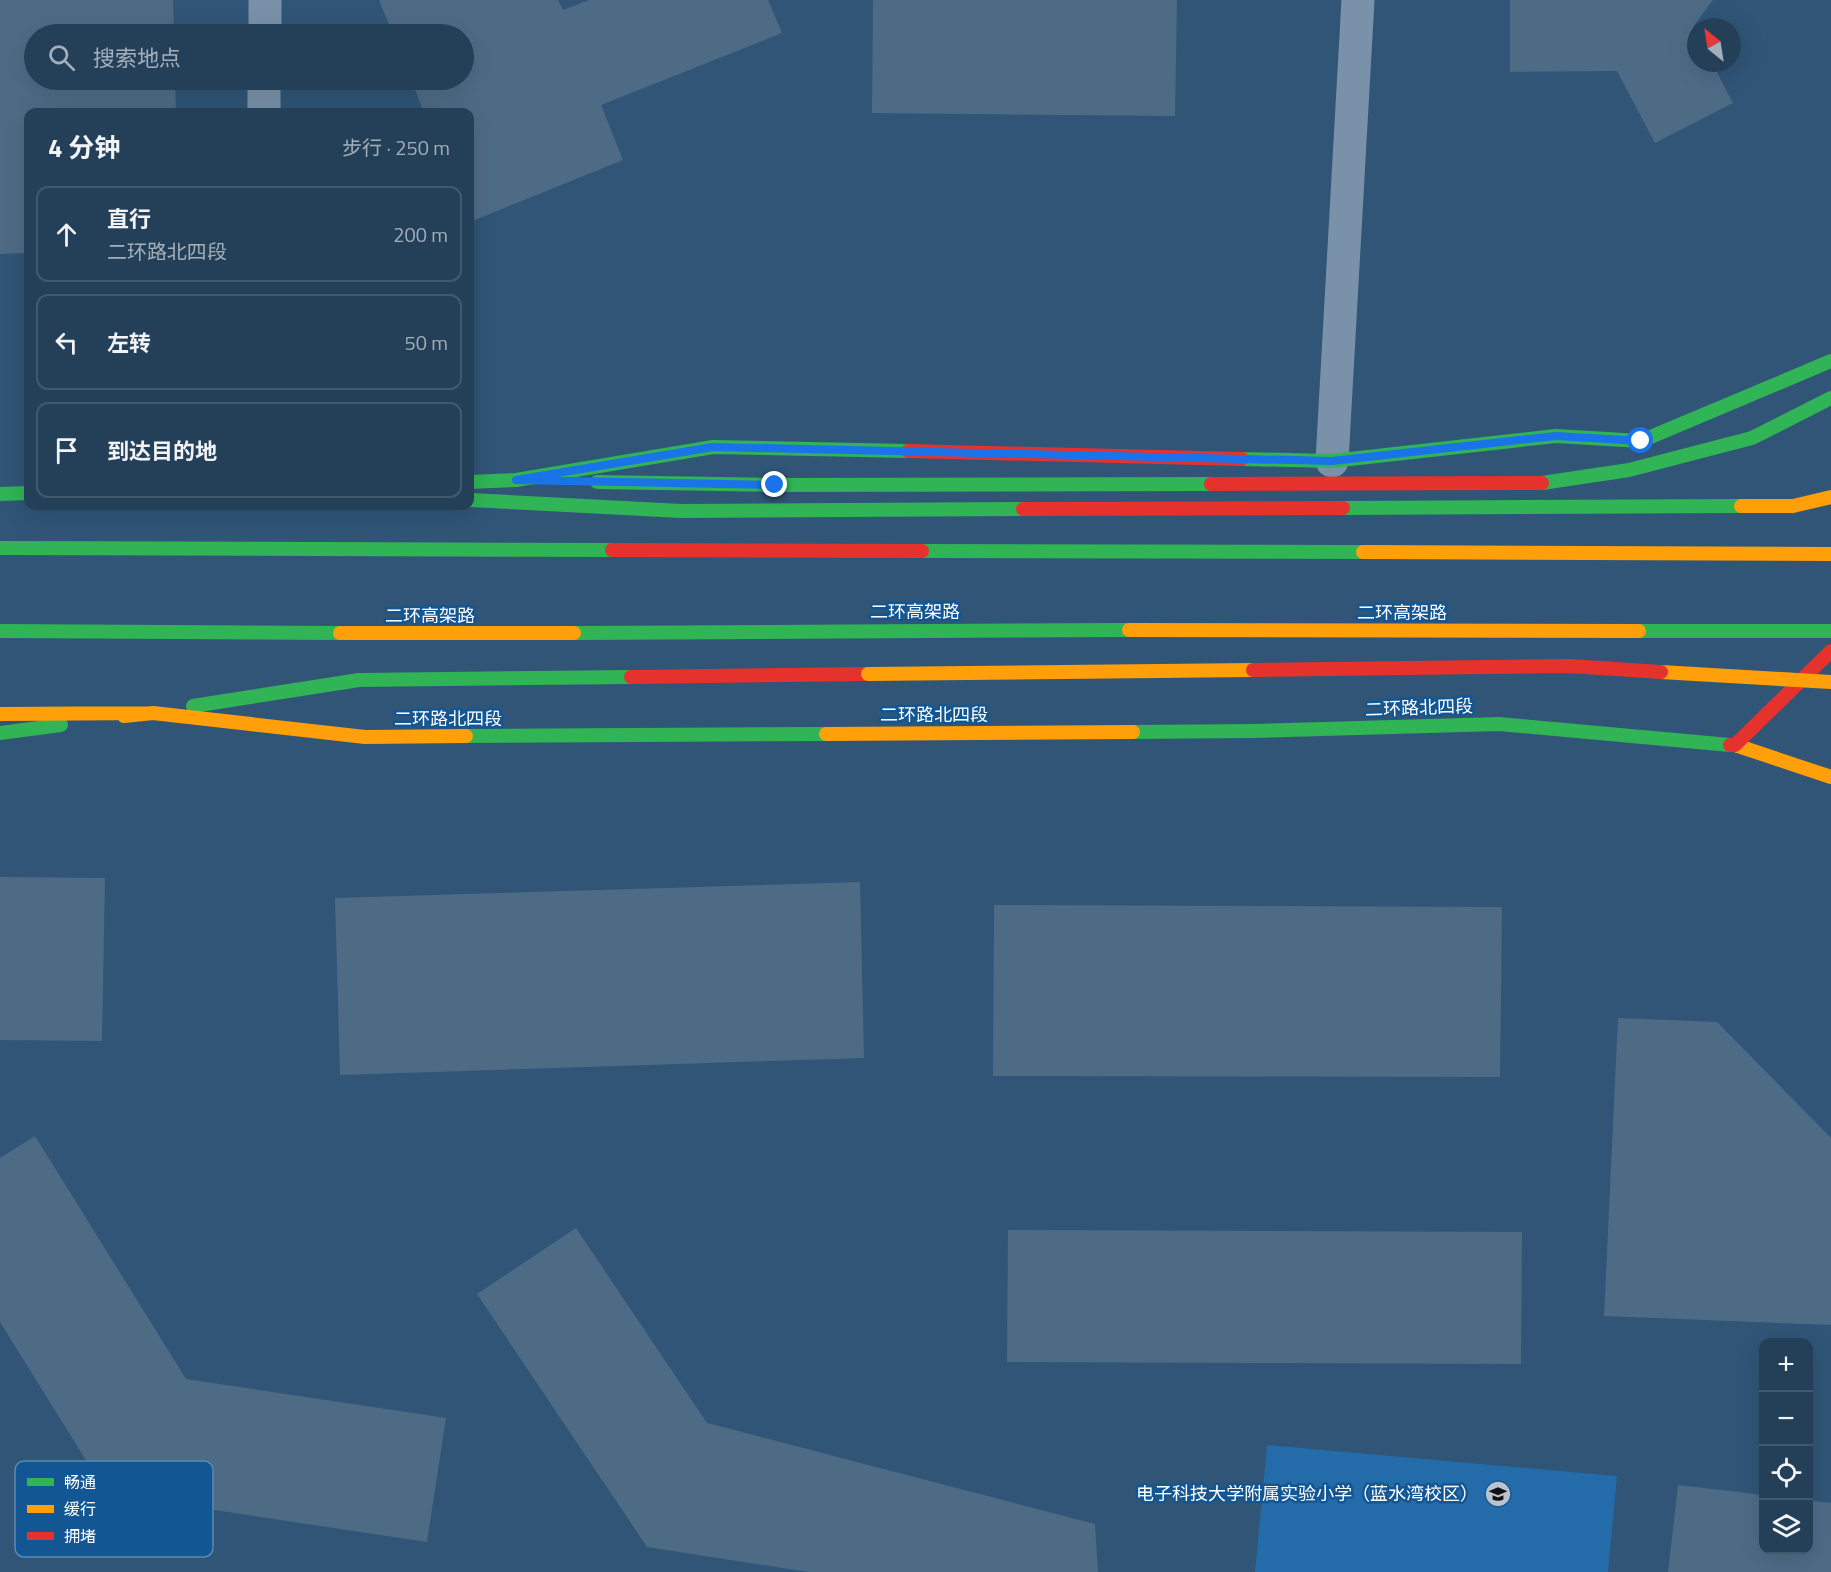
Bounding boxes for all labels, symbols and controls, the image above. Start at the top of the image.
north arrow [1687,18,1741,72]
search box [24,24,474,90]
icon: search [45,41,78,74]
text: 搜索地点 [93,41,181,75]
text: 4 分钟 [48,128,120,167]
text: 步行 · 250 m [342,132,450,163]
text: 直行 [107,202,151,236]
icon: ahead [50,218,83,251]
text: 200 m [393,219,448,250]
text: 二环路北四段 [107,236,227,267]
icon: left [50,326,83,359]
text: 左转 [107,326,151,360]
text: 50 m [404,327,448,358]
route start [1627,427,1653,453]
icon: arrive [50,434,83,467]
text: 到达目的地 [107,434,217,468]
route end [761,471,787,497]
street label: 二环高架路 [870,598,960,625]
street label: 二环高架路 [1357,599,1447,626]
street label: 二环高架路 [385,602,475,629]
street label: 二环路北四段 [1365,692,1473,723]
street label: 二环路北四段 [880,701,988,728]
street label: 二环路北四段 [394,705,502,732]
map controls [1759,1338,1813,1554]
button: + [1759,1338,1813,1392]
button: − [1759,1392,1813,1446]
button: locate [1759,1446,1813,1500]
legend [15,1461,213,1557]
text: 畅通 [64,1470,96,1494]
school or university icon: 电子科技大学附属实验小学（蓝水湾校区） [1483,1479,1513,1509]
place label: 电子科技大学附属实验小学（蓝水湾校区） [1136,1480,1478,1507]
text: 缓行 [64,1497,96,1521]
button: layers [1759,1500,1813,1554]
text: 拥堵 [64,1524,96,1548]

